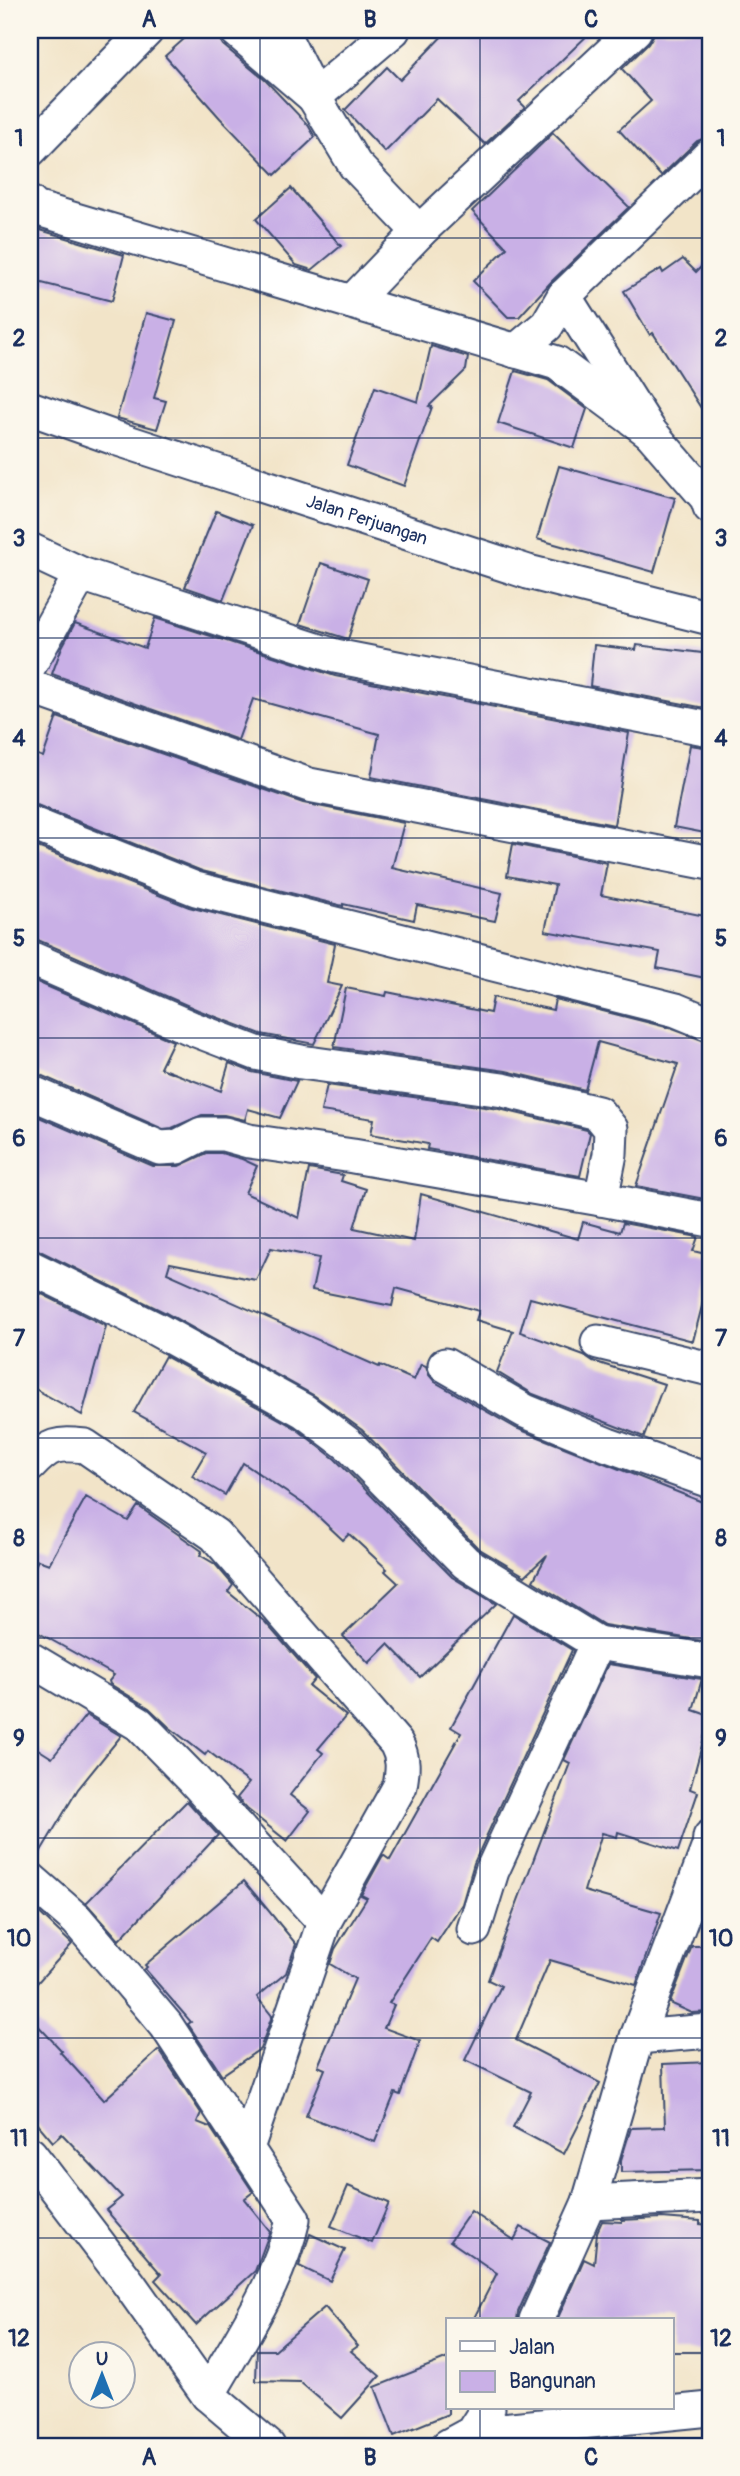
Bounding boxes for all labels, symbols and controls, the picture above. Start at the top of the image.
text: A [142,5,157,34]
text: B [363,5,377,34]
text: C [584,5,598,34]
text: 1 [15,124,24,153]
text: 1 [717,124,726,153]
text: 2 [13,324,26,353]
text: 2 [715,324,728,353]
street label: Jalan Perjuangan [303,490,430,551]
text: 3 [13,524,25,553]
text: 3 [715,524,727,553]
text: 4 [12,724,26,753]
text: 4 [714,724,728,753]
text: 5 [13,924,25,953]
text: 5 [715,924,727,953]
text: 6 [12,1124,26,1153]
text: 6 [714,1124,728,1153]
text: 7 [13,1324,26,1353]
text: 7 [715,1324,728,1353]
text: 8 [13,1524,25,1553]
text: 8 [715,1524,727,1553]
text: 9 [13,1724,25,1753]
text: 9 [715,1724,727,1753]
text: 10 [7,1924,31,1953]
text: 10 [709,1924,733,1953]
text: 11 [10,2124,28,2153]
text: 11 [712,2124,730,2153]
legend [446,2318,674,2410]
text: 12 [8,2324,30,2353]
text: 12 [710,2324,732,2353]
text: Jalan [509,2334,555,2361]
north arrow [66,2340,136,2410]
text: U [96,2347,108,2371]
text: Bangunan [509,2368,596,2395]
text: A [142,2443,157,2472]
text: B [363,2443,377,2472]
text: C [584,2443,598,2472]

